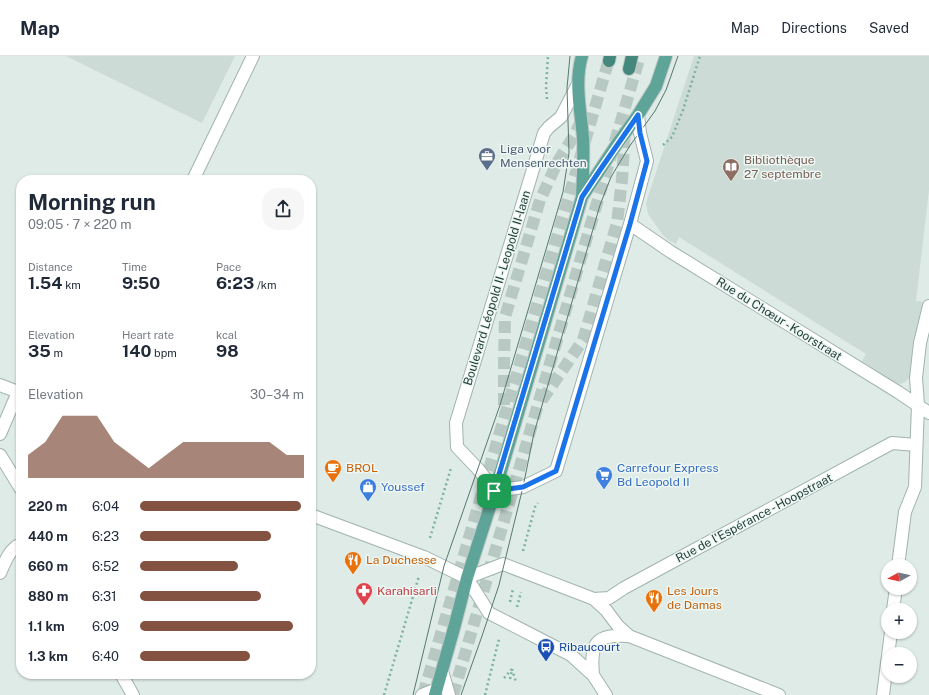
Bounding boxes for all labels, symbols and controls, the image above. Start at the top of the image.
text: Map [20,17,60,39]
text: Map [731,20,759,36]
text: Directions [781,20,847,36]
text: Saved [869,20,909,36]
place label: Liga voor Mensenrechten [500,142,587,170]
office icon: Liga voor Mensenrechten [477,146,497,171]
place label: Bibliothèque 27 septembre [744,153,821,181]
library icon: Bibliothèque 27 septembre [721,157,741,182]
button: share [262,188,304,230]
text: Morning run [28,189,156,215]
street label: Boulevard Léopold II - Leopold II-laan [461,189,533,387]
text: 09:05 · 7 × 220 m [28,217,131,232]
text: Distance [28,261,73,273]
text: Time [122,261,147,273]
text: Pace [216,261,241,273]
text: 1.54 [28,273,63,293]
text: 9:50 [122,273,160,293]
text: 6:23 [216,273,254,293]
street label: Rue du Chœur - Koorstraat [714,274,845,364]
text: km [63,279,81,291]
text: /km [254,279,277,291]
text: Elevation [28,329,75,341]
text: Heart rate [122,329,174,341]
text: kcal [216,329,237,341]
text: 35 [28,341,51,361]
text: 140 [122,341,151,361]
text: 98 [216,341,239,361]
text: m [51,347,63,359]
text: bpm [151,347,177,359]
text: Elevation [28,387,83,402]
text: 30–34 m [250,387,304,402]
cafe icon: BROL [323,458,343,483]
place label: BROL [346,461,378,475]
place label: Carrefour Express Bd Leopold II [617,461,718,489]
supermarket icon: Carrefour Express Bd Leopold II [594,465,614,490]
street label: Rue de l'Espérance - Hoopstraat [673,470,835,565]
pin [477,474,511,508]
shop icon: Youssef [358,477,378,502]
place label: Youssef [381,480,425,494]
icon: arrive [483,480,505,502]
text: 220 m [28,499,67,514]
text: 6:04 [92,499,119,514]
text: 440 m [28,529,68,544]
text: 6:23 [92,529,119,544]
restaurant icon: La Duchesse [343,550,363,575]
place label: La Duchesse [366,553,437,567]
text: 660 m [28,559,68,574]
text: 6:52 [92,559,119,574]
north arrow [881,559,917,595]
map controls [881,559,917,683]
pharmacy icon: Karahisarli [354,581,374,606]
place label: Karahisarli [377,584,437,598]
place label: Les Jours de Damas [667,584,722,612]
restaurant icon: Les Jours de Damas [644,588,664,613]
text: 880 m [28,589,68,604]
text: 6:31 [92,589,117,604]
button: + [881,603,917,639]
text: 1.1 km [28,619,65,634]
text: 6:09 [92,619,119,634]
bus stop icon: Ribaucourt [536,637,556,662]
place label: Ribaucourt [559,640,621,654]
button: − [881,647,917,683]
text: 1.3 km [28,649,68,664]
text: 6:40 [92,649,119,664]

